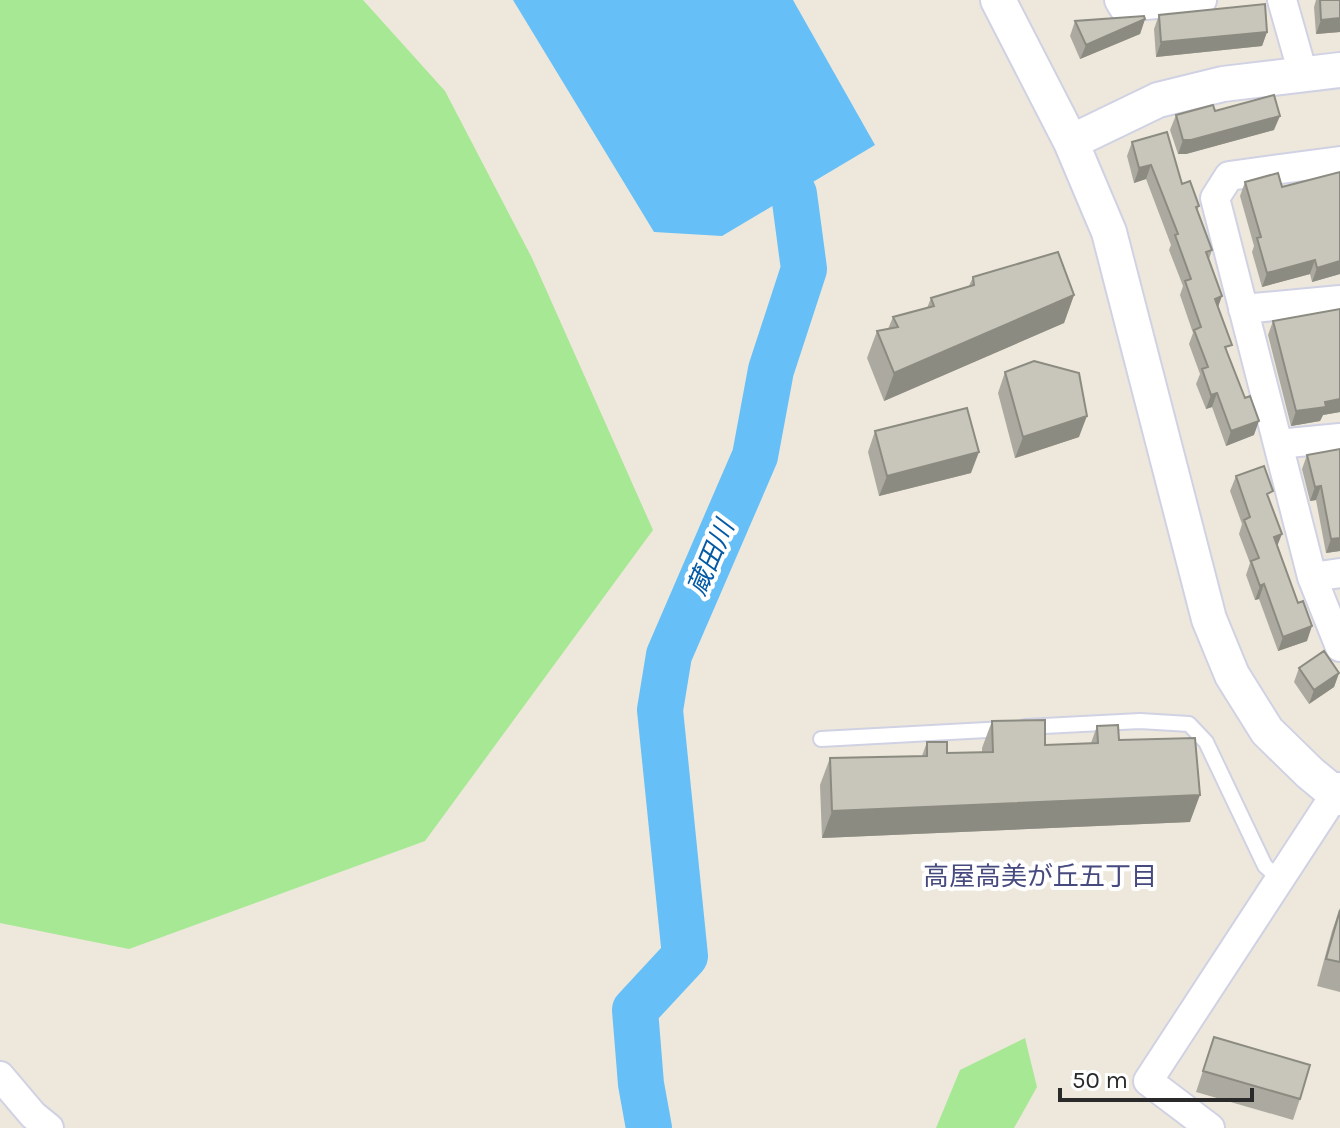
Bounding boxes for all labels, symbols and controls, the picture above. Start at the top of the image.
water label: 蔵田川 [681,513,742,600]
district label: 高屋高美が丘五丁目 [923,861,1157,892]
scale bar [1060,1052,1252,1102]
text: 50 m [1072,1066,1128,1094]

